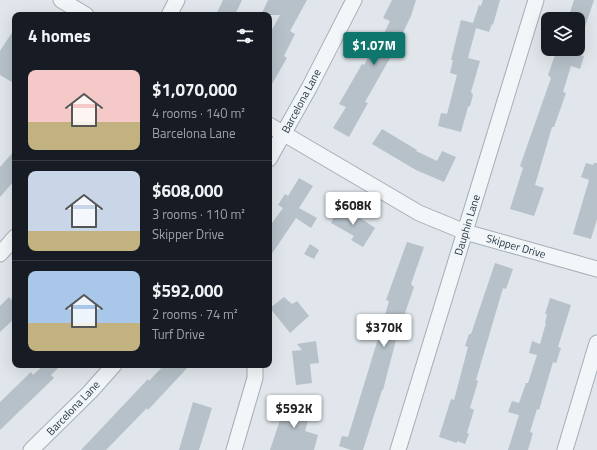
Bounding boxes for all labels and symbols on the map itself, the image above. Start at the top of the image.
pin: $1.07M [341,32,407,66]
street label: Barcelona Lane [277,66,325,136]
pin: $608K [325,192,381,226]
street label: Dauphin Lane [450,192,484,258]
street label: Skipper Drive [484,230,548,262]
pin: $370K [356,314,412,348]
street label: Barcelona Lane [43,377,104,439]
pin: $592K [266,395,322,429]

